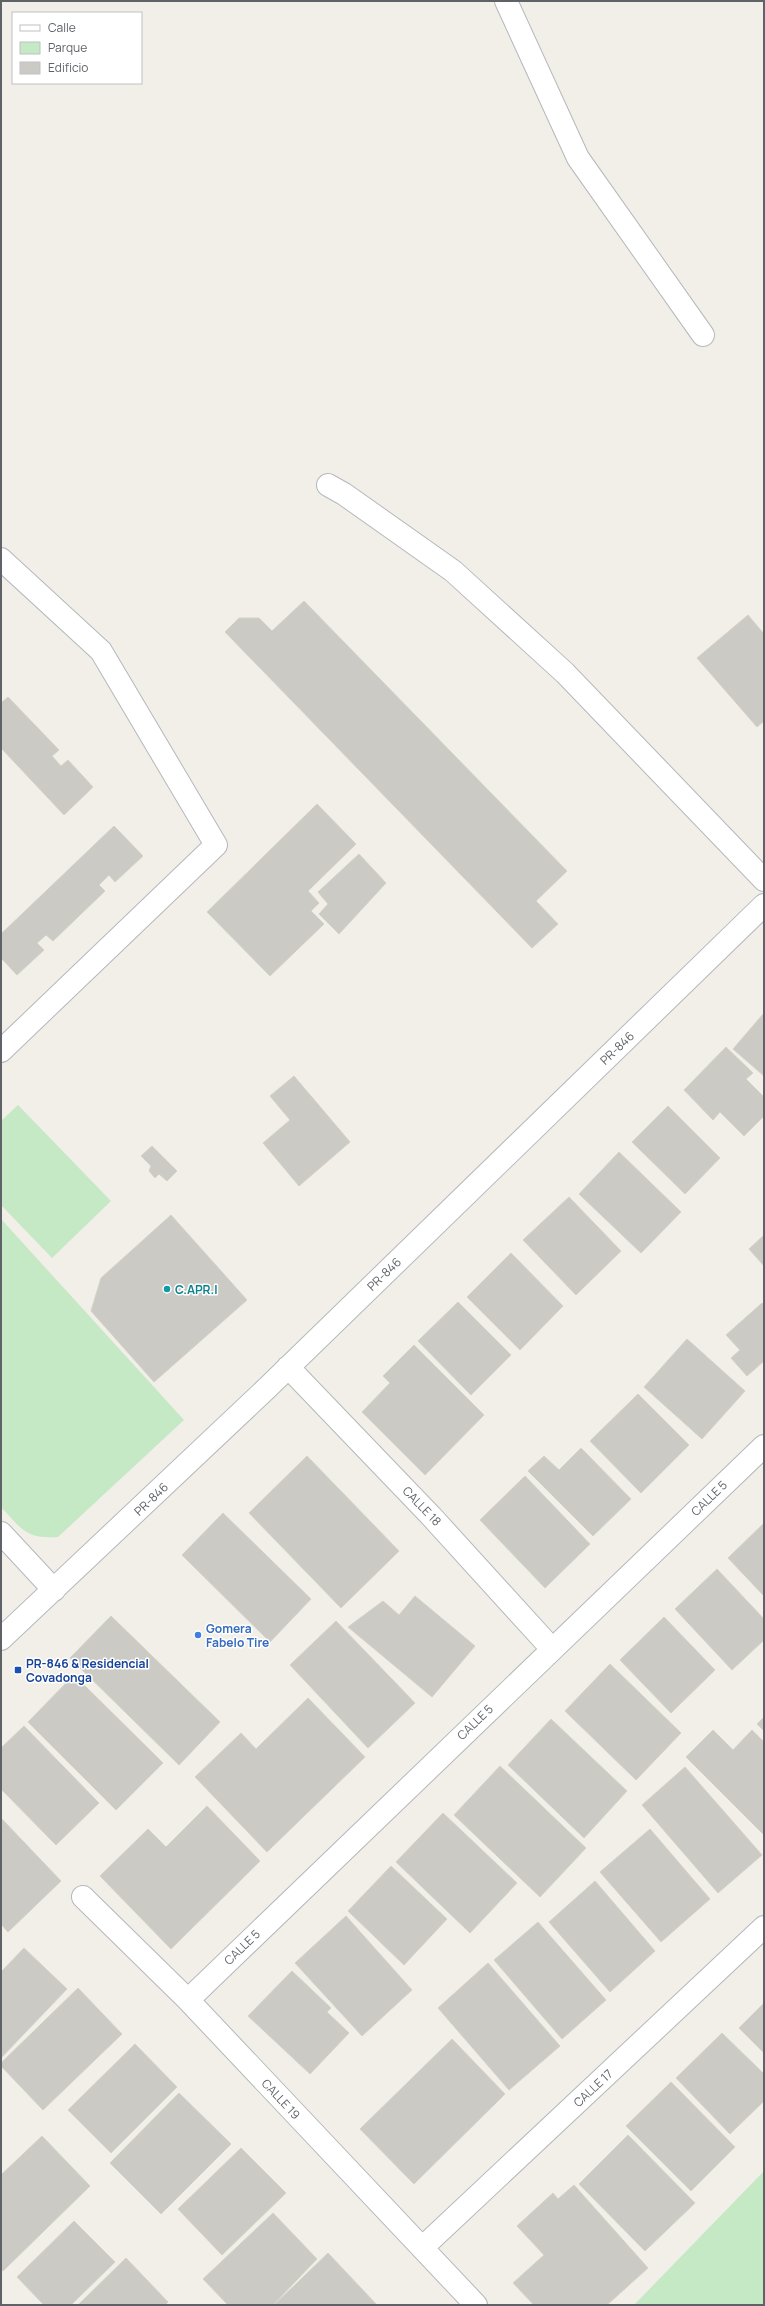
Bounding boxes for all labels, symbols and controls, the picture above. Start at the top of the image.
legend [12,12,142,84]
text: Calle [48,19,76,36]
text: Parque [48,39,87,56]
text: Edificio [48,59,88,76]
street label: PR-846 [596,1028,638,1068]
street label: PR-846 [363,1254,405,1294]
place label: C.APR.I [175,1281,218,1298]
marker: C.APR.I [162,1284,172,1294]
street label: CALLE 5 [687,1476,731,1520]
street label: PR-846 [130,1479,172,1519]
street label: CALLE 18 [399,1482,445,1530]
place label: Gomera Fabelo Tire [206,1620,269,1651]
marker: Gomera Fabelo Tire [193,1630,203,1640]
place label: PR-846 & Residencial Covadonga [26,1655,149,1686]
marker: PR-846 & Residencial Covadonga [13,1665,23,1675]
street label: CALLE 5 [453,1700,497,1744]
street label: CALLE 5 [220,1925,264,1969]
street label: CALLE 17 [570,2065,616,2111]
street label: CALLE 19 [258,2075,304,2123]

